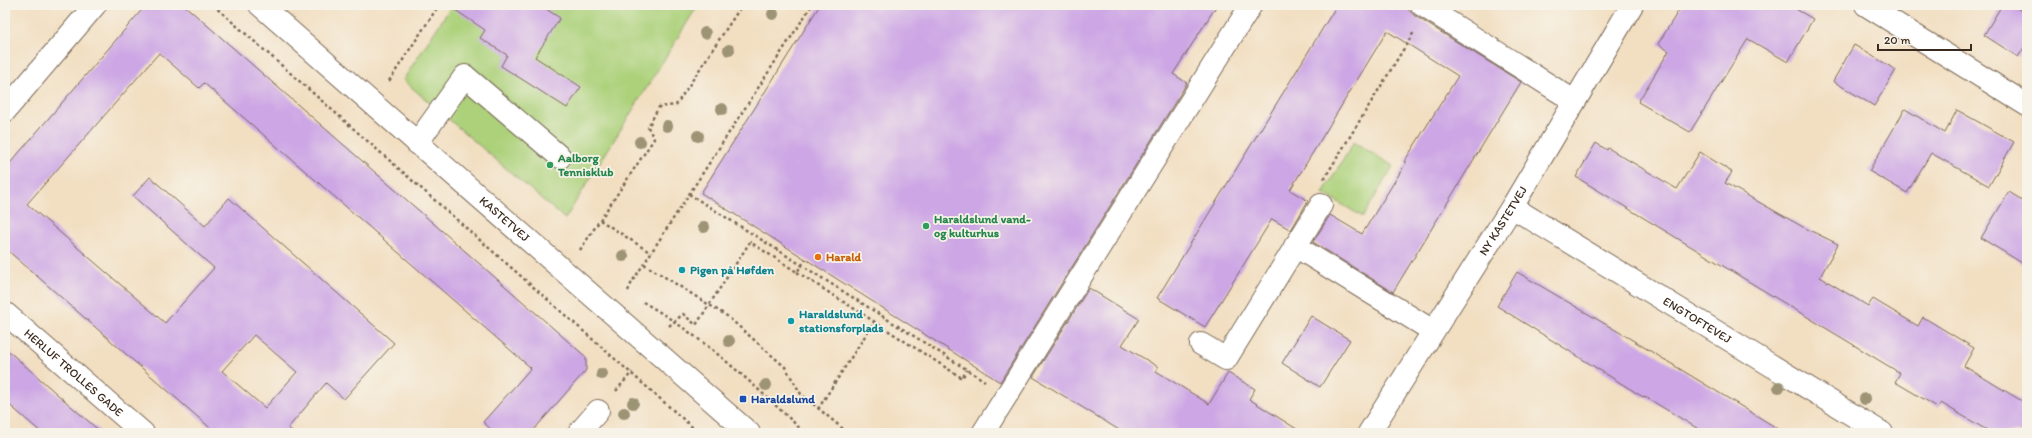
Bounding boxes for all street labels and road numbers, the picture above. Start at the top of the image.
street label: NY KASTETVEJ [1476,183,1530,258]
street label: KASTETVEJ [477,193,533,245]
street label: ENGTOFTEVEJ [1660,294,1734,346]
street label: HERLUF TROLLES GADE [21,326,126,420]

